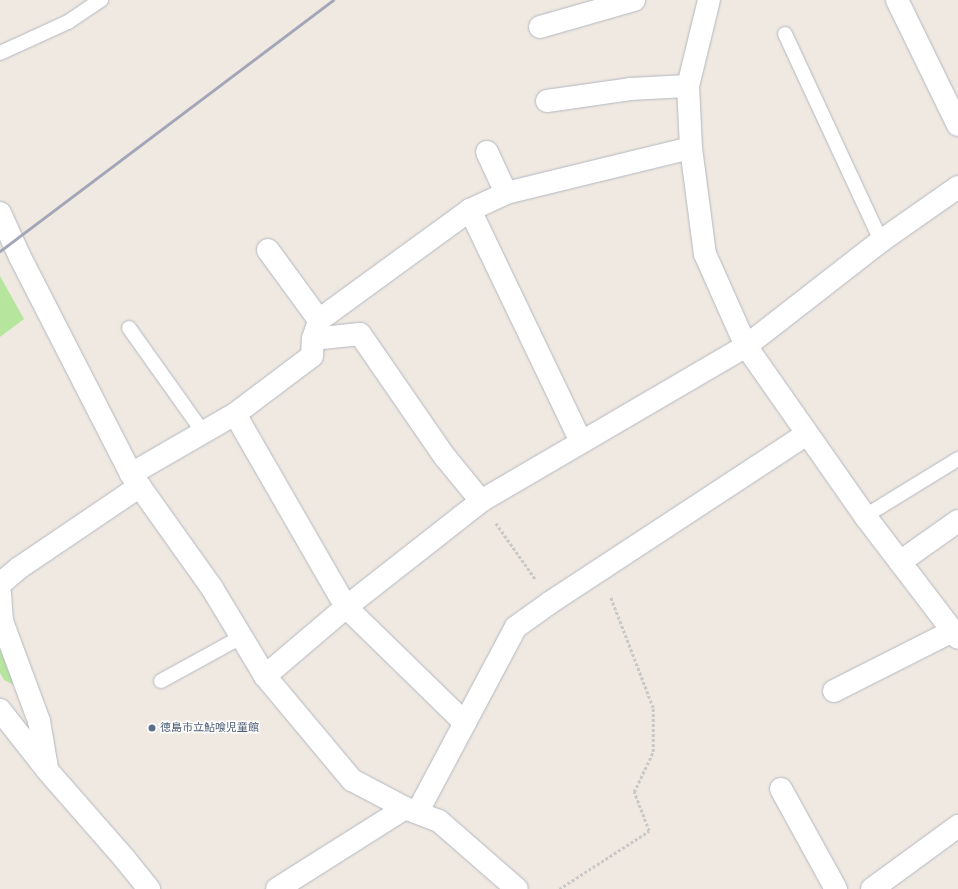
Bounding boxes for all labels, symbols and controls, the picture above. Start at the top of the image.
place label: 徳島市立鮎喰児童館 [160,721,259,735]
marker: 徳島市立鮎喰児童館 [147,723,157,733]

